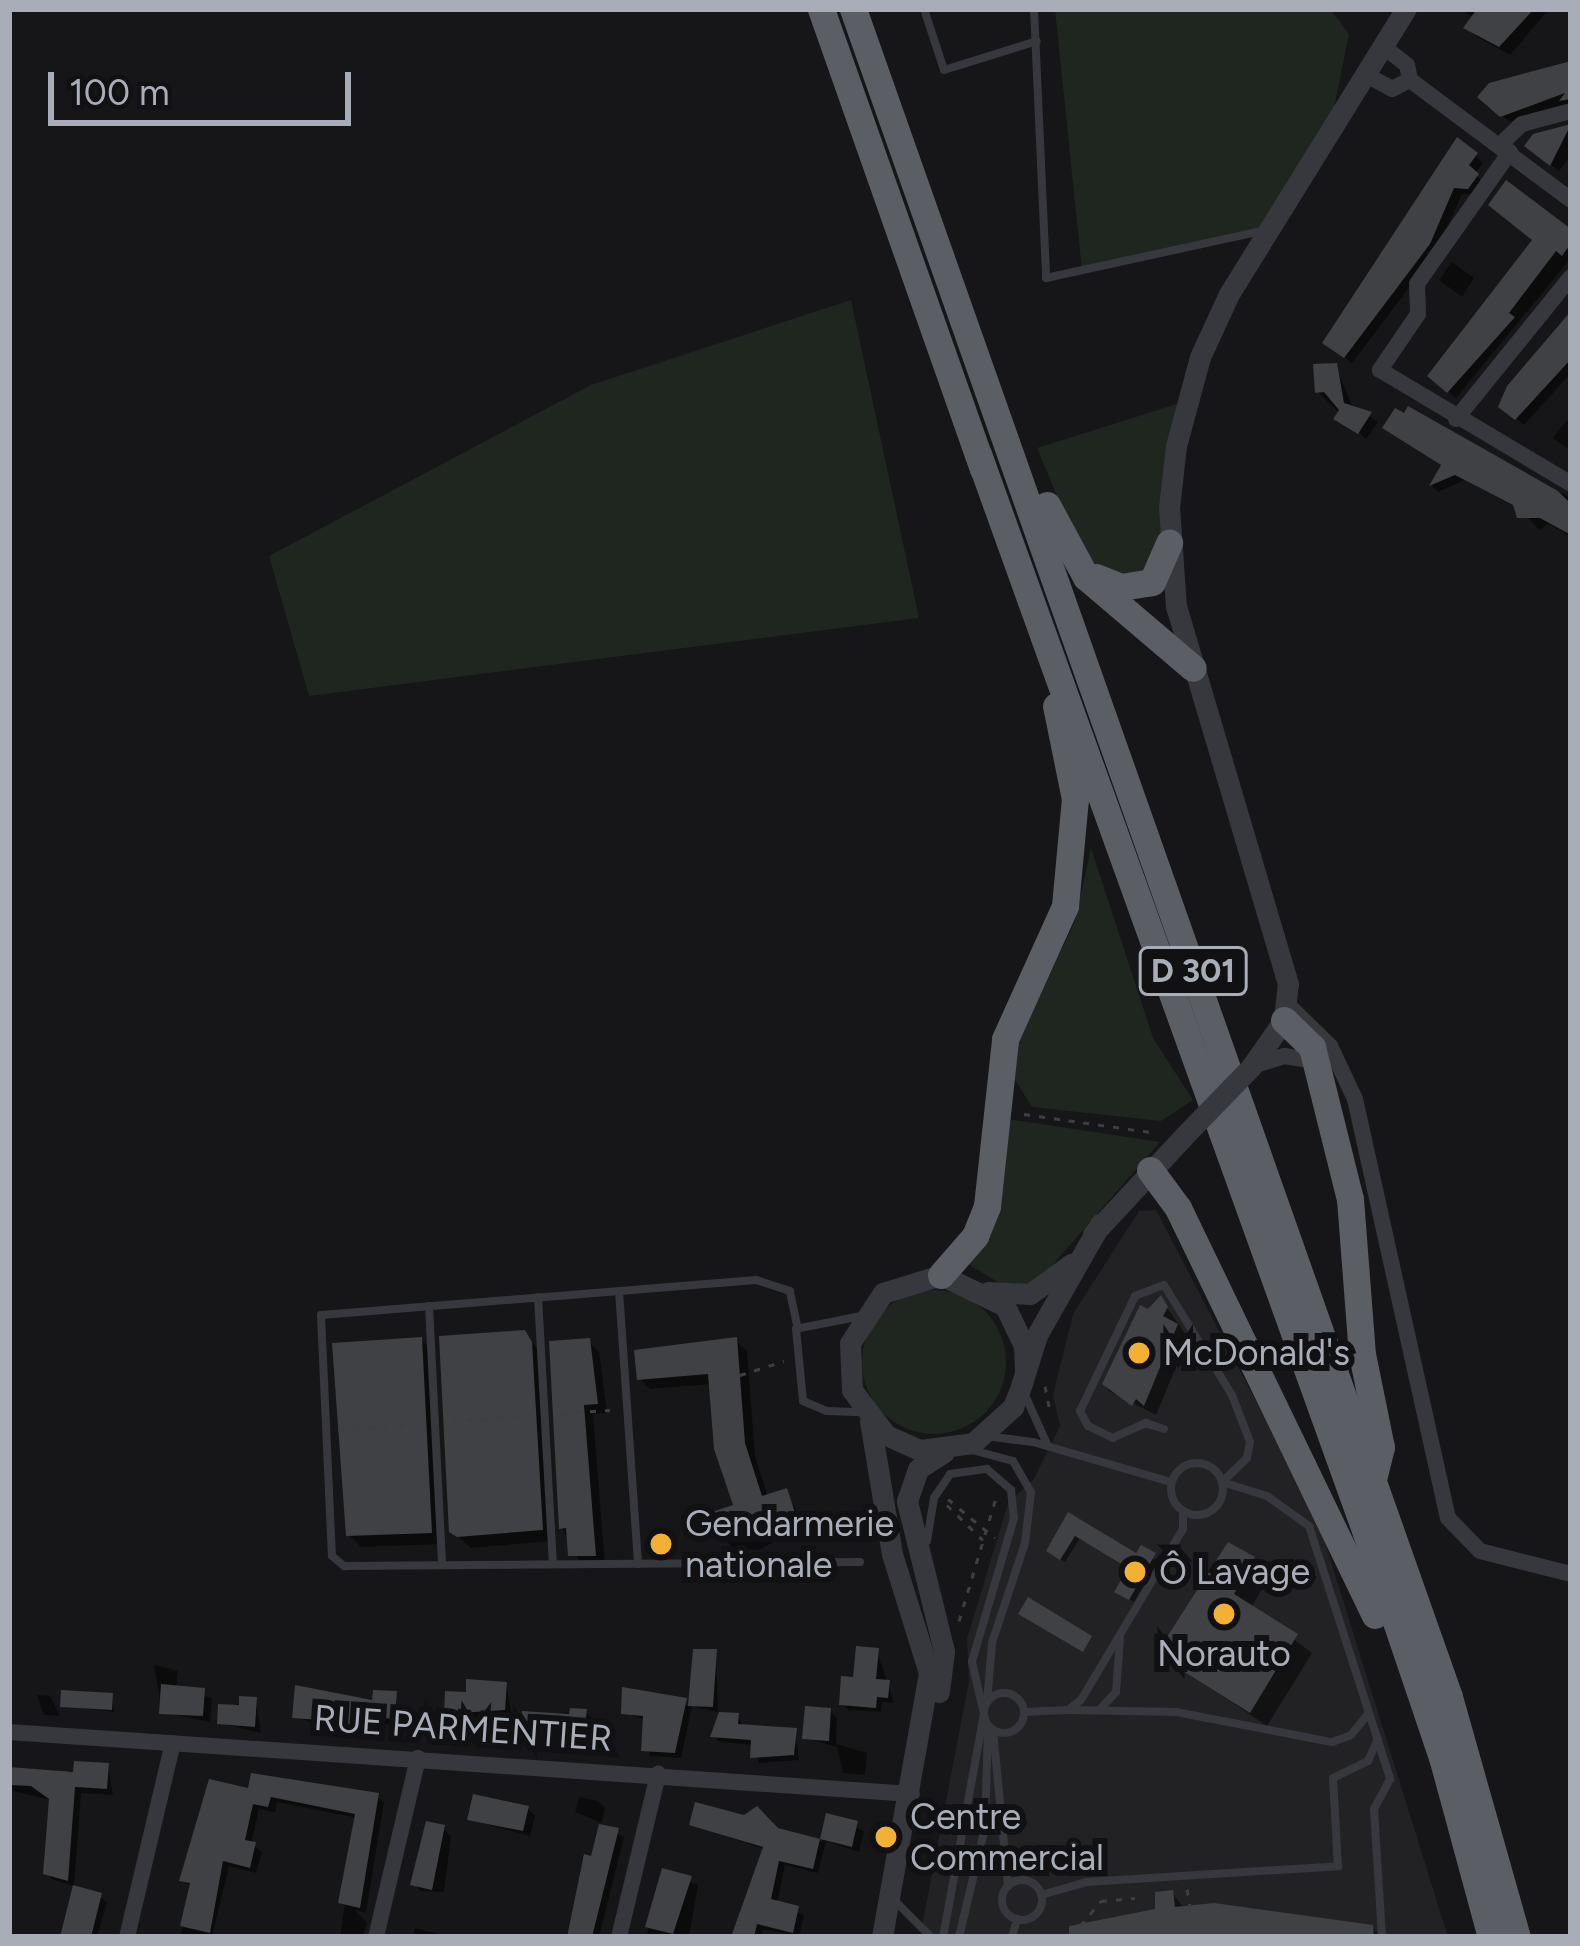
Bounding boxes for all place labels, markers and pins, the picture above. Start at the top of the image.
place label: McDonald's [1163,1331,1350,1375]
marker: McDonald's [1126,1340,1152,1366]
place label: Gendarmerie nationale [685,1501,894,1586]
marker: Gendarmerie nationale [648,1531,674,1557]
place label: Ô Lavage [1159,1550,1310,1594]
marker: Ô Lavage [1122,1559,1148,1585]
marker: Norauto [1211,1601,1237,1627]
place label: Norauto [1157,1632,1291,1676]
place label: Centre Commercial [910,1794,1104,1879]
marker: Centre Commercial [873,1824,899,1850]

